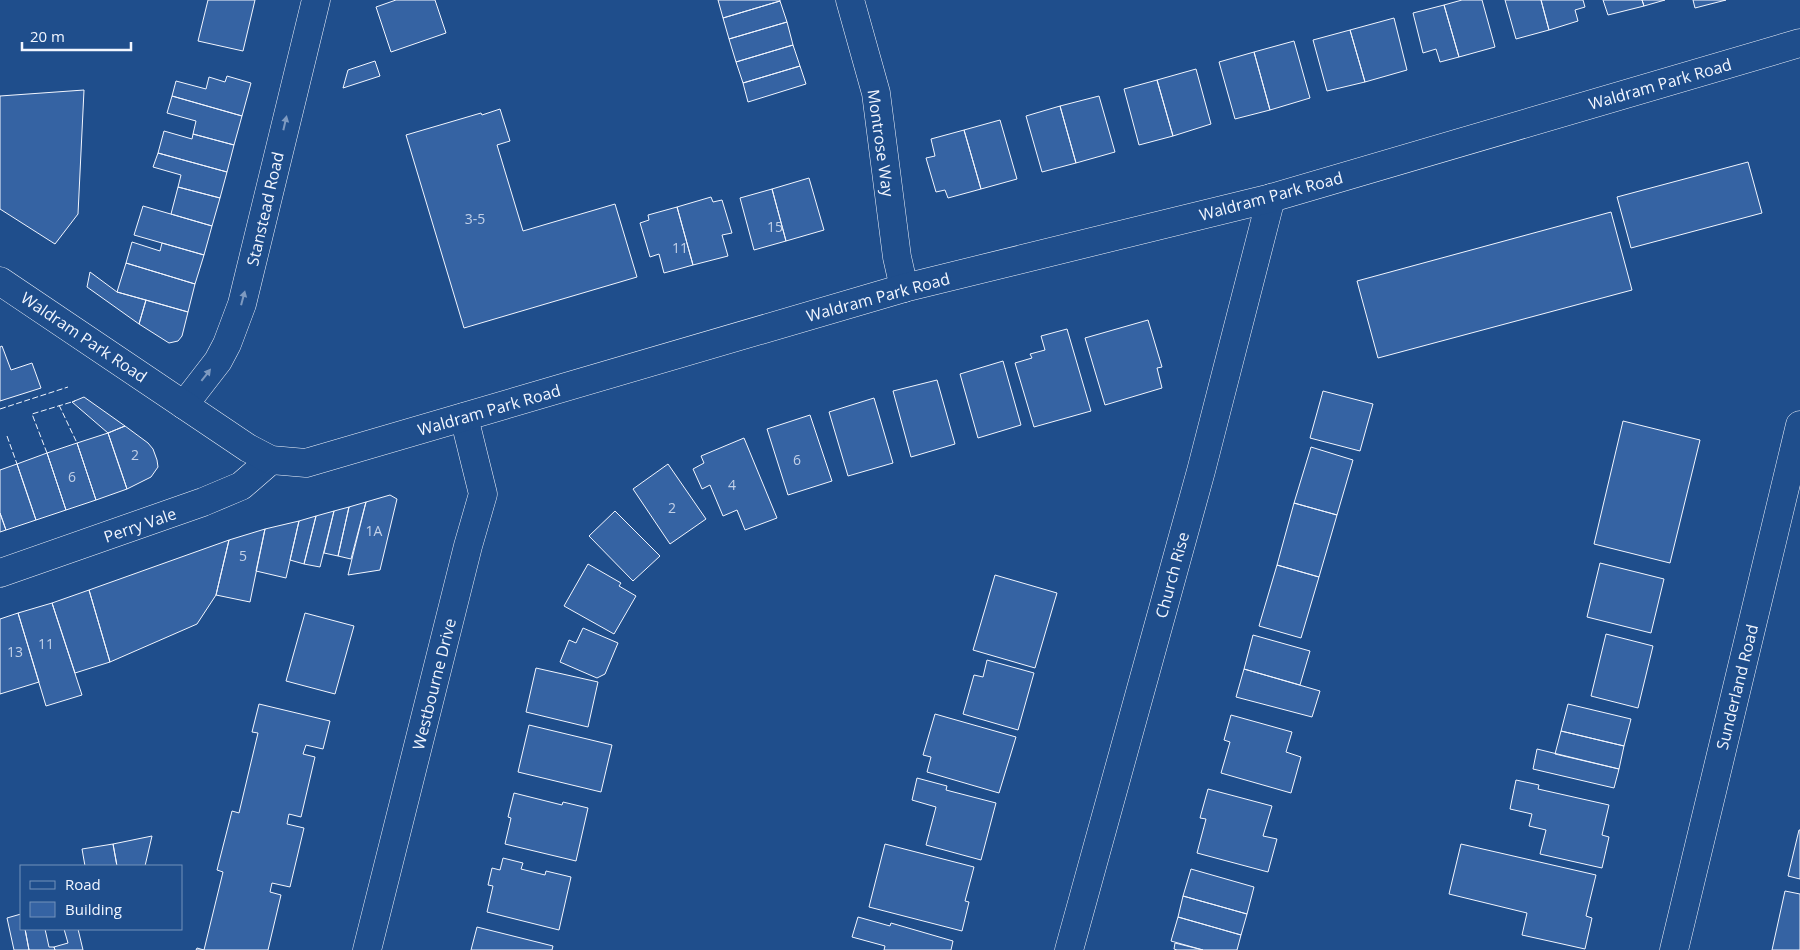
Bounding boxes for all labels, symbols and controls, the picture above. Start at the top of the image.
scale bar [22,20,131,52]
text: 20 m [30,26,65,46]
street label: Waldram Park Road [1586,53,1734,115]
street label: Montrose Way [863,88,900,199]
one-way arrow [281,116,289,131]
street label: Stanstead Road [241,150,289,268]
street label: Waldram Park Road [1197,166,1345,226]
house number: 3-5 [465,209,485,228]
house number: 15 [767,217,783,236]
house number: 11 [672,238,688,257]
street label: Waldram Park Road [804,267,952,327]
street label: Waldram Park Road [17,287,151,387]
one-way arrow [239,291,247,306]
one-way arrow [201,369,212,382]
street label: Waldram Park Road [415,379,563,441]
house number: 2 [131,445,139,464]
house number: 6 [793,450,801,469]
house number: 6 [68,467,76,486]
house number: 4 [728,475,736,494]
house number: 2 [668,498,676,517]
street label: Perry Vale [101,502,179,548]
house number: 1A [366,521,383,540]
street label: Church Rise [1150,529,1194,621]
house number: 5 [239,546,247,565]
street label: Westbourne Drive [407,616,461,752]
street label: Sunderland Road [1711,622,1763,752]
house number: 11 [38,634,54,653]
house number: 13 [7,642,23,661]
legend [20,865,182,930]
text: Road [65,874,101,894]
text: Building [65,899,122,919]

